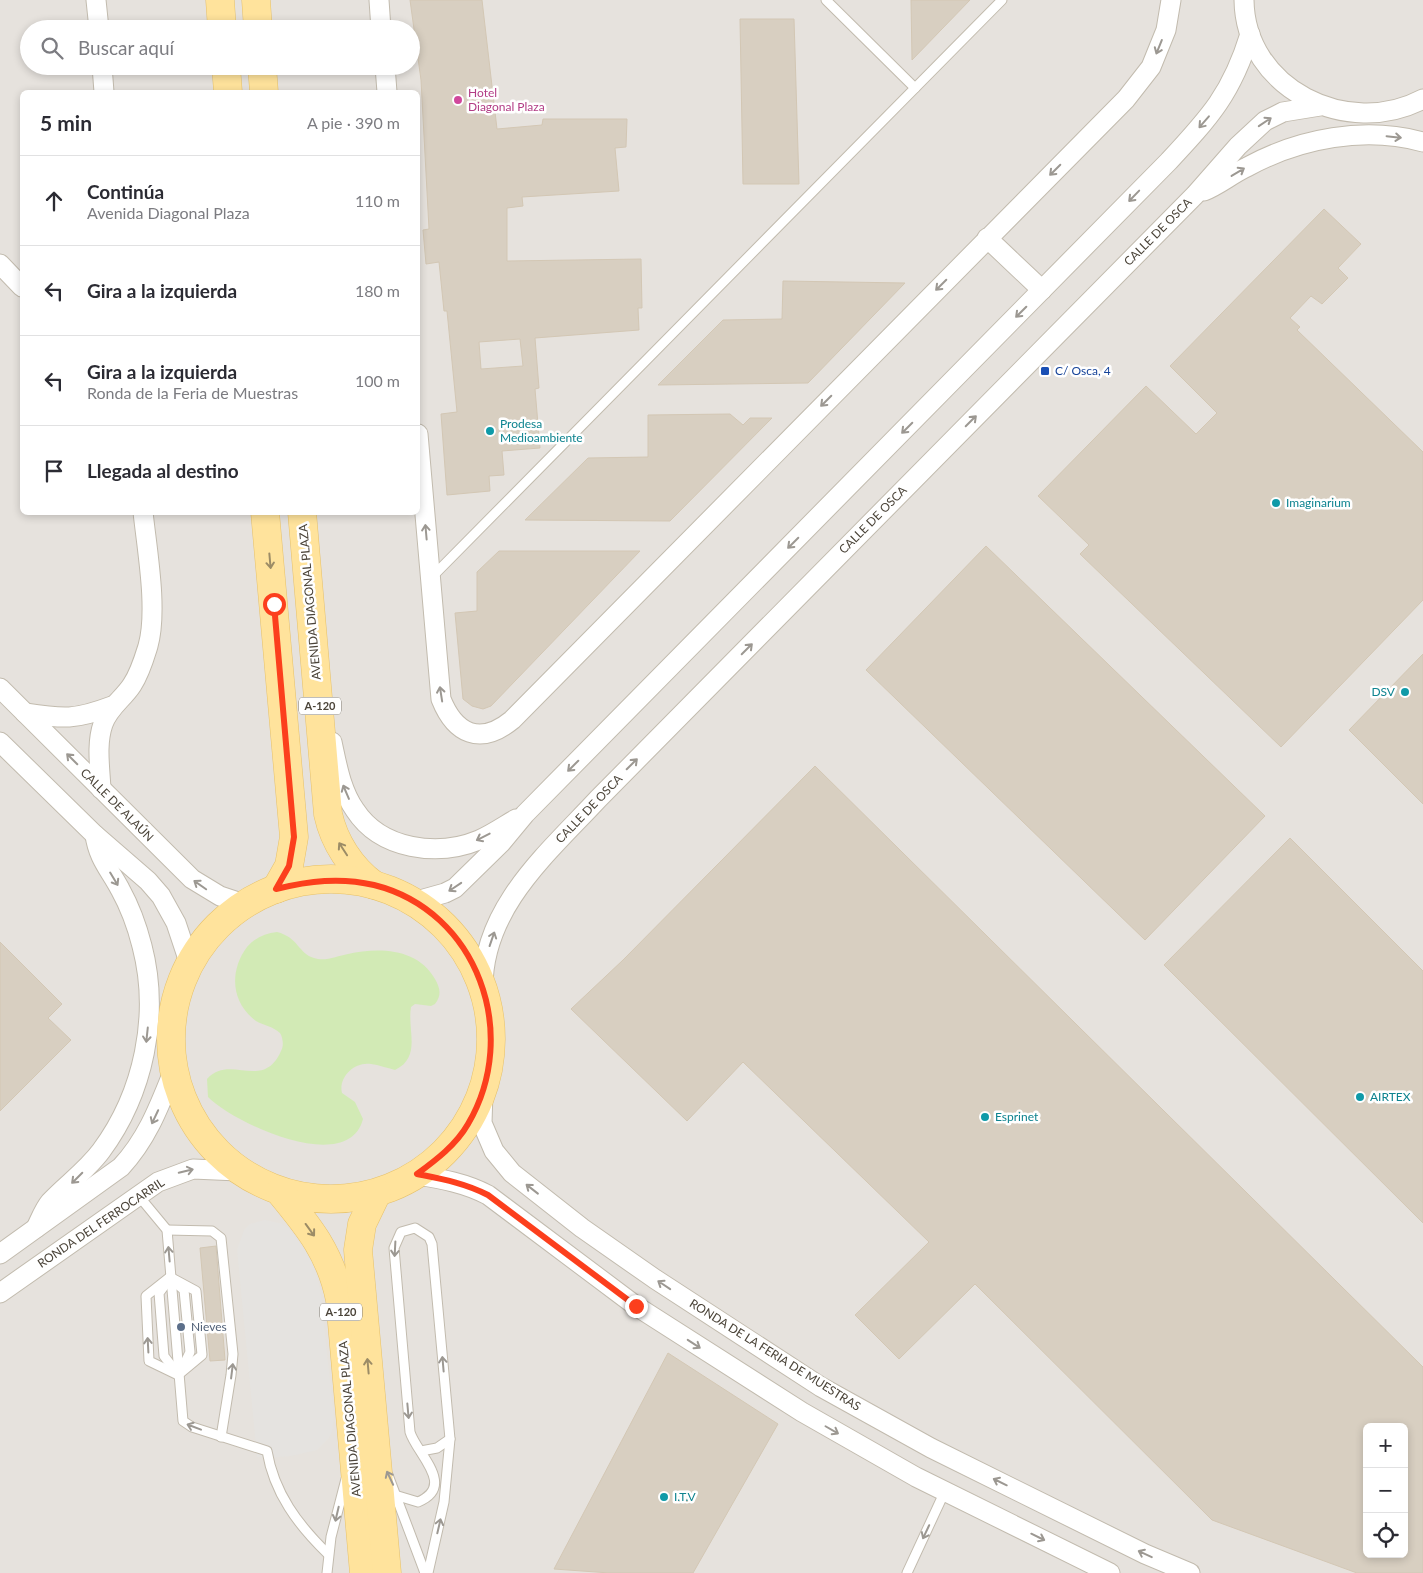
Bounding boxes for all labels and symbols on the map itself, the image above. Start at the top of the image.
one-way arrow [1154,39,1163,54]
place label: Hotel Diagonal Plaza [468,85,545,114]
marker: Hotel Diagonal Plaza [452,94,464,106]
one-way arrow [1198,116,1210,129]
one-way arrow [1258,116,1272,127]
one-way arrow [1386,132,1402,142]
one-way arrow [1049,164,1061,176]
one-way arrow [1231,166,1245,176]
one-way arrow [1128,190,1141,202]
street label: CALLE DE OSCA [1121,194,1195,269]
one-way arrow [934,279,947,291]
one-way arrow [1015,306,1027,318]
place label: C/ Osca, 4 [1055,363,1111,378]
marker: C/ Osca, 4 [1039,365,1051,377]
one-way arrow [820,395,833,407]
one-way arrow [965,415,977,427]
place label: Prodesa Medioambiente [500,416,583,445]
one-way arrow [901,422,913,434]
marker: Prodesa Medioambiente [484,425,496,437]
street label: CALLE DE OSCA [836,482,910,557]
place label: Imaginarium [1286,495,1351,510]
marker: Imaginarium [1270,497,1282,509]
street label: AVENIDA DIAGONAL PLAZA [295,523,324,681]
one-way arrow [421,525,431,541]
one-way arrow [787,537,799,549]
one-way arrow [265,553,274,569]
route start [263,593,286,616]
one-way arrow [740,643,753,655]
place label: DSV [1371,684,1396,699]
one-way arrow [435,686,445,702]
marker: DSV [1399,686,1411,698]
road number: A-120 [299,698,341,714]
one-way arrow [65,753,78,765]
one-way arrow [626,758,638,771]
one-way arrow [567,760,579,772]
street label: CALLE DE ALAÚN [78,765,157,844]
street label: CALLE DE OSCA [552,770,626,846]
one-way arrow [341,785,350,800]
one-way arrow [475,832,490,842]
one-way arrow [337,842,347,856]
one-way arrow [110,872,120,886]
one-way arrow [193,880,207,890]
one-way arrow [449,882,463,892]
one-way arrow [488,932,497,947]
one-way arrow [142,1027,152,1043]
place label: AIRTEX [1370,1089,1411,1104]
marker: AIRTEX [1354,1091,1366,1103]
one-way arrow [149,1109,159,1124]
place label: Esprinet [995,1109,1039,1124]
marker: Esprinet [979,1111,991,1123]
one-way arrow [178,1165,194,1175]
one-way arrow [71,1172,83,1184]
street label: RONDA DEL FERROCARRIL [34,1174,167,1271]
one-way arrow [526,1183,539,1194]
one-way arrow [305,1223,315,1237]
one-way arrow [391,1241,400,1257]
one-way arrow [164,1246,173,1262]
one-way arrow [657,1280,671,1290]
route end [625,1295,648,1318]
street label: RONDA DE LA FERIA DE MUESTRAS [687,1295,864,1414]
road number: A-120 [320,1304,362,1320]
place label: Nieves [191,1319,227,1334]
marker: Nieves [175,1321,187,1333]
one-way arrow [144,1337,153,1353]
one-way arrow [687,1339,701,1350]
street label: AVENIDA DIAGONAL PLAZA [335,1340,364,1498]
one-way arrow [438,1357,448,1373]
one-way arrow [363,1358,373,1374]
one-way arrow [227,1364,237,1380]
one-way arrow [404,1403,413,1419]
one-way arrow [186,1422,202,1431]
one-way arrow [825,1425,839,1435]
one-way arrow [385,1471,394,1486]
one-way arrow [992,1477,1007,1487]
place label: I.T.V [674,1489,697,1504]
marker: I.T.V [658,1491,670,1503]
one-way arrow [332,1505,341,1521]
one-way arrow [435,1518,444,1534]
one-way arrow [921,1524,930,1539]
one-way arrow [1030,1533,1045,1543]
one-way arrow [1138,1548,1153,1558]

